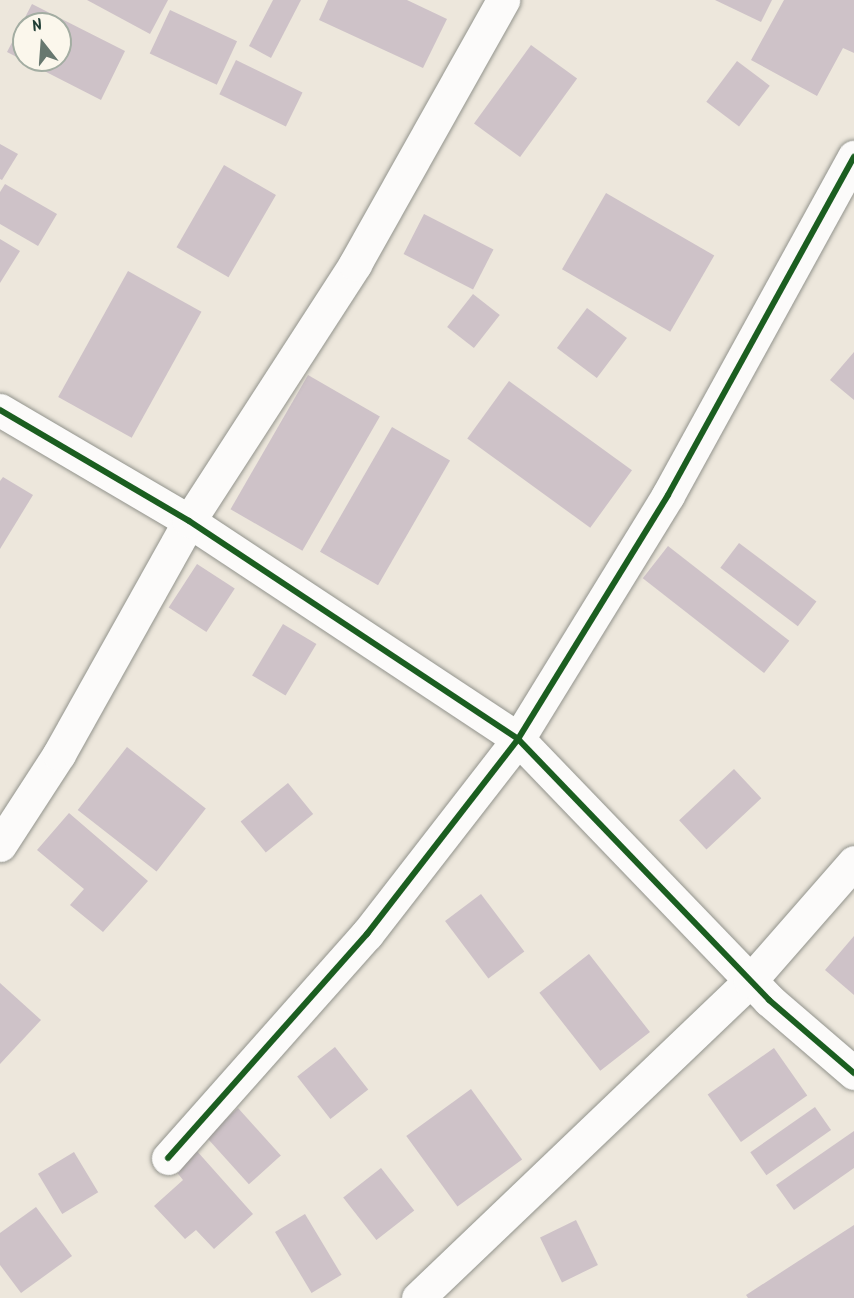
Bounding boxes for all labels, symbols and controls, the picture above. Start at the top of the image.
north arrow [12,12,72,72]
text: N [29,13,46,40]

